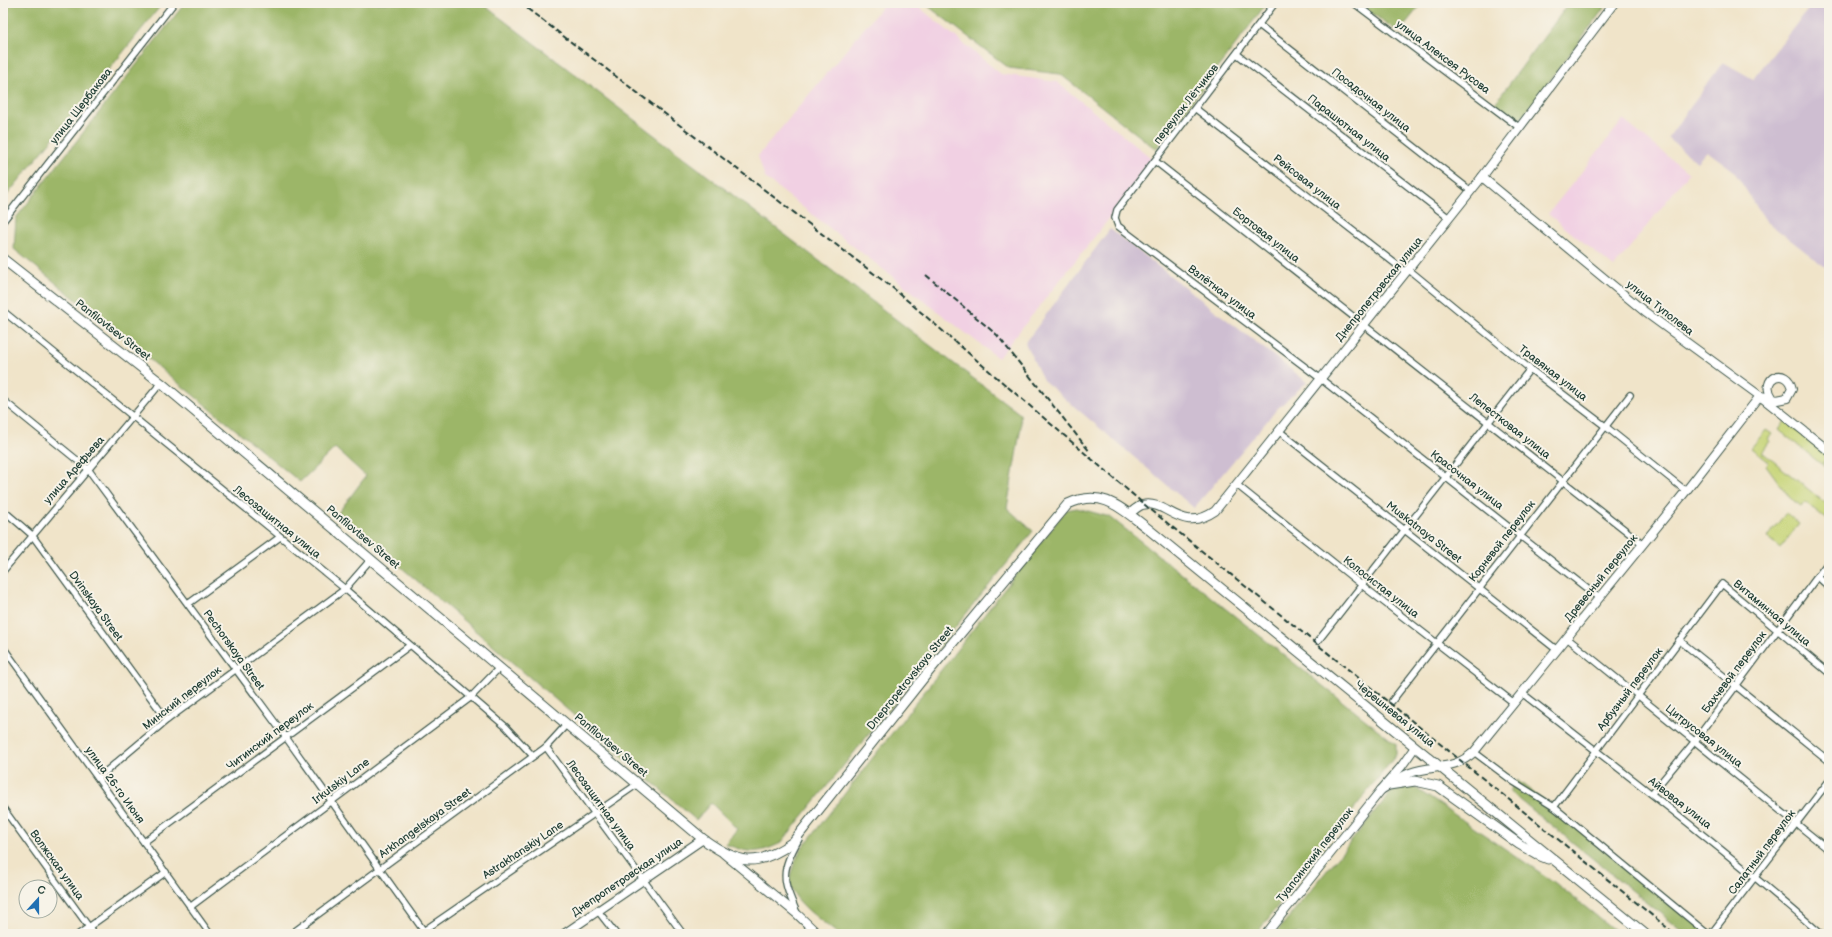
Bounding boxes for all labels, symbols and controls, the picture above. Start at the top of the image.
street label: улица Алексея Русова [1394,17,1493,97]
street label: переулок Лётчиков [1151,61,1221,147]
street label: улица Щербакова [47,65,115,147]
street label: Посадочная улица [1329,65,1413,135]
street label: Парашютная улица [1305,92,1393,165]
street label: Рейсовая улица [1271,152,1344,213]
street label: Бортовая улица [1230,205,1303,266]
street label: Днепропетровская улица [1333,234,1426,344]
street label: Взлётная улица [1185,262,1259,322]
street label: улица Туполева [1624,278,1697,339]
street label: Panfilovtsev Street [73,297,154,364]
street label: Травяная улица [1516,342,1590,404]
street label: Лепестковая улица [1466,390,1554,462]
street label: улица Арефьева [41,433,107,507]
street label: Красочная улица [1428,448,1506,513]
street label: Лесозащитная улица [230,482,324,561]
street label: Корневой переулок [1466,498,1538,584]
street label: Muskatnaya Street [1384,499,1465,566]
street label: Panfilovtsev Street [324,503,403,572]
street label: Древесный переулок [1562,532,1640,624]
street label: Колосистая улица [1341,553,1422,621]
street label: Dvinskaya Street [66,569,126,644]
street label: Витаминная улица [1731,577,1813,649]
street label: Pechorskaya Street [201,607,268,693]
street label: Dnepropetrovskaya Street [864,623,956,732]
street label: Бахчевой переулок [1699,628,1769,716]
street label: Арбузный переулок [1594,645,1665,734]
street label: Минский переулок [140,663,224,733]
street label: Черешневая улица [1353,678,1438,750]
street label: Читинский переулок [224,699,316,773]
street label: Цитрусовая улица [1663,702,1745,770]
street label: Panfilovtsev Street [572,711,651,780]
street label: улица 26-го Июня [83,744,147,826]
street label: Irkutskiy Lane [310,755,372,807]
street label: Лесозащитная улица [563,756,638,853]
street label: Айвовая улица [1645,774,1714,832]
street label: Arkhangelskaya Street [376,785,474,861]
street label: Туапсинский переулок [1274,805,1356,905]
street label: Салатный переулок [1726,807,1798,897]
street label: Astrakhanskiy Lane [480,818,566,882]
street label: Волжская улица [27,827,87,903]
street label: Днепропетровская улица [569,835,685,919]
north arrow [18,879,58,919]
text: С [36,883,48,898]

